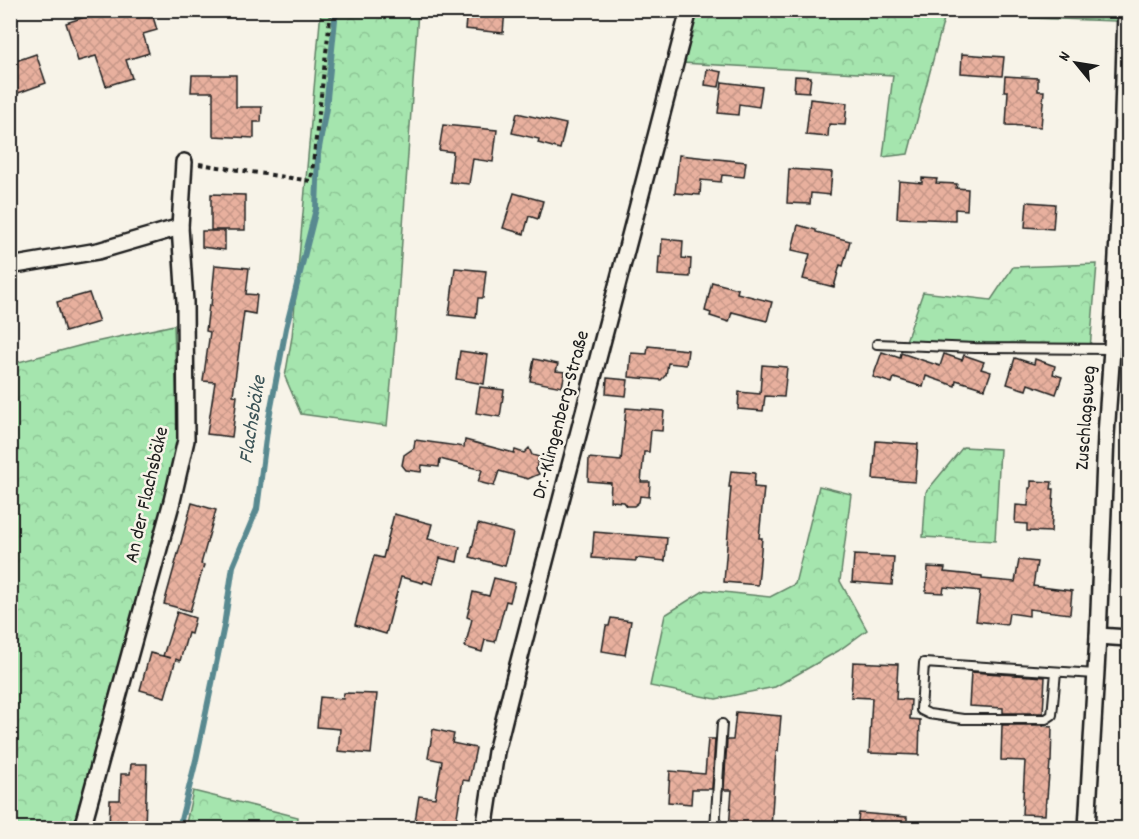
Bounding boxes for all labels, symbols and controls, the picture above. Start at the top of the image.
north arrow [1046,33,1106,93]
text: N [1053,47,1077,66]
street label: Dr.-Klingenberg-Straße [526,327,598,502]
street label: Zuschlagsweg [1069,365,1105,471]
water label: Flachsbäke [232,372,276,466]
street label: An der Flachsbäke [119,424,177,566]

